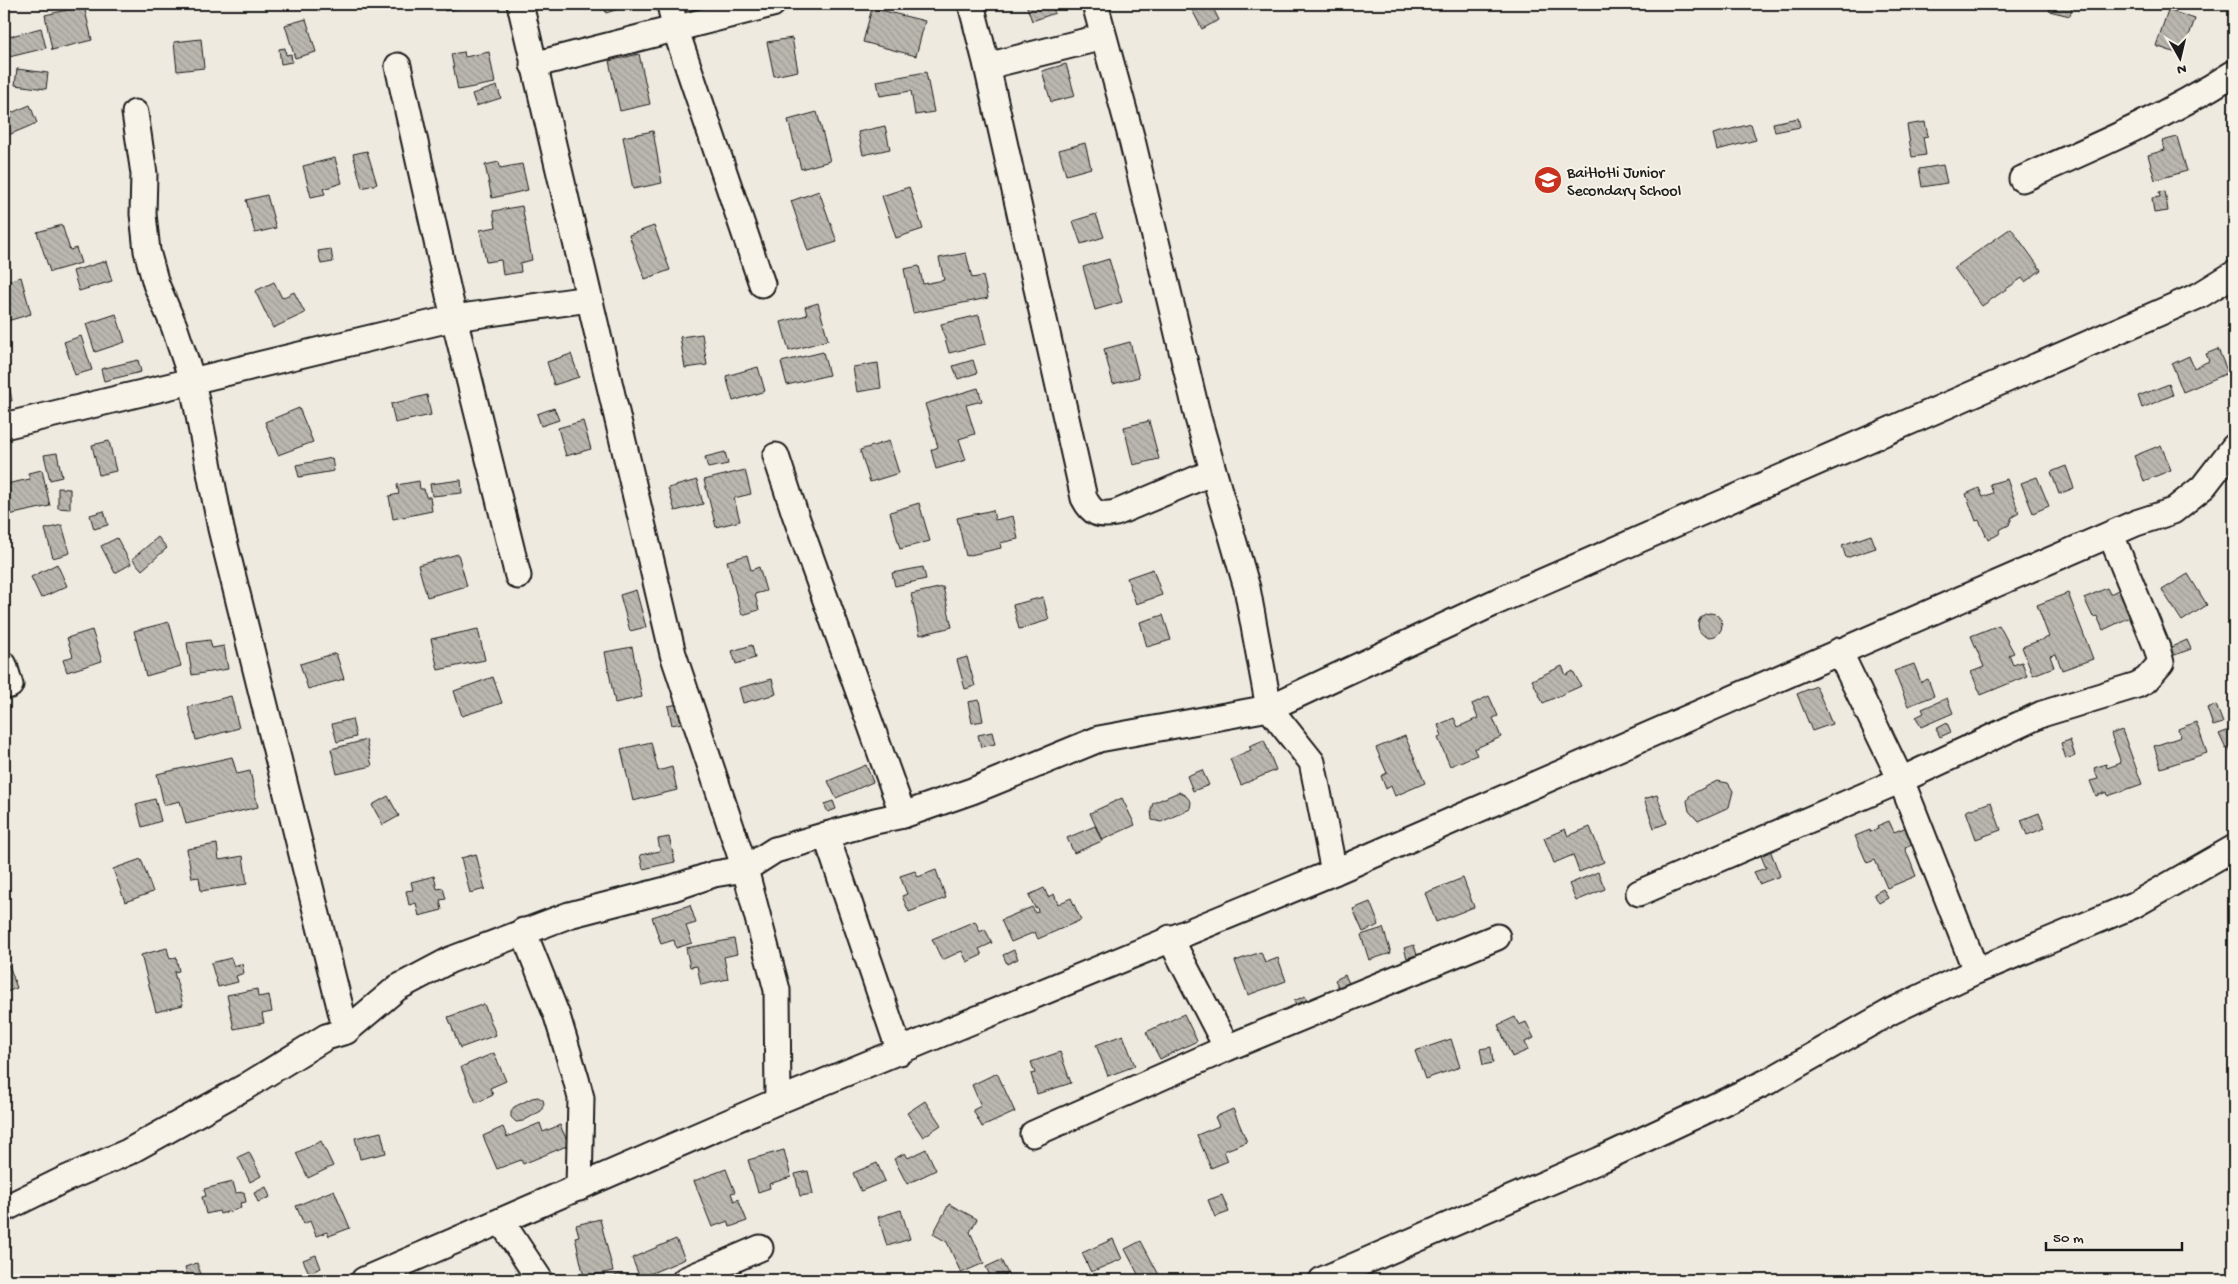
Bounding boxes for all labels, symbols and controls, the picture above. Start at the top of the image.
north arrow [2156,32,2206,82]
text: N [2176,59,2187,77]
school or university icon: Baitlotli Junior Secondary School [1533,165,1563,195]
place label: Baitlotli Junior Secondary School [1566,165,1681,202]
scale bar [2046,1219,2182,1251]
text: 50 m [2053,1230,2084,1248]

